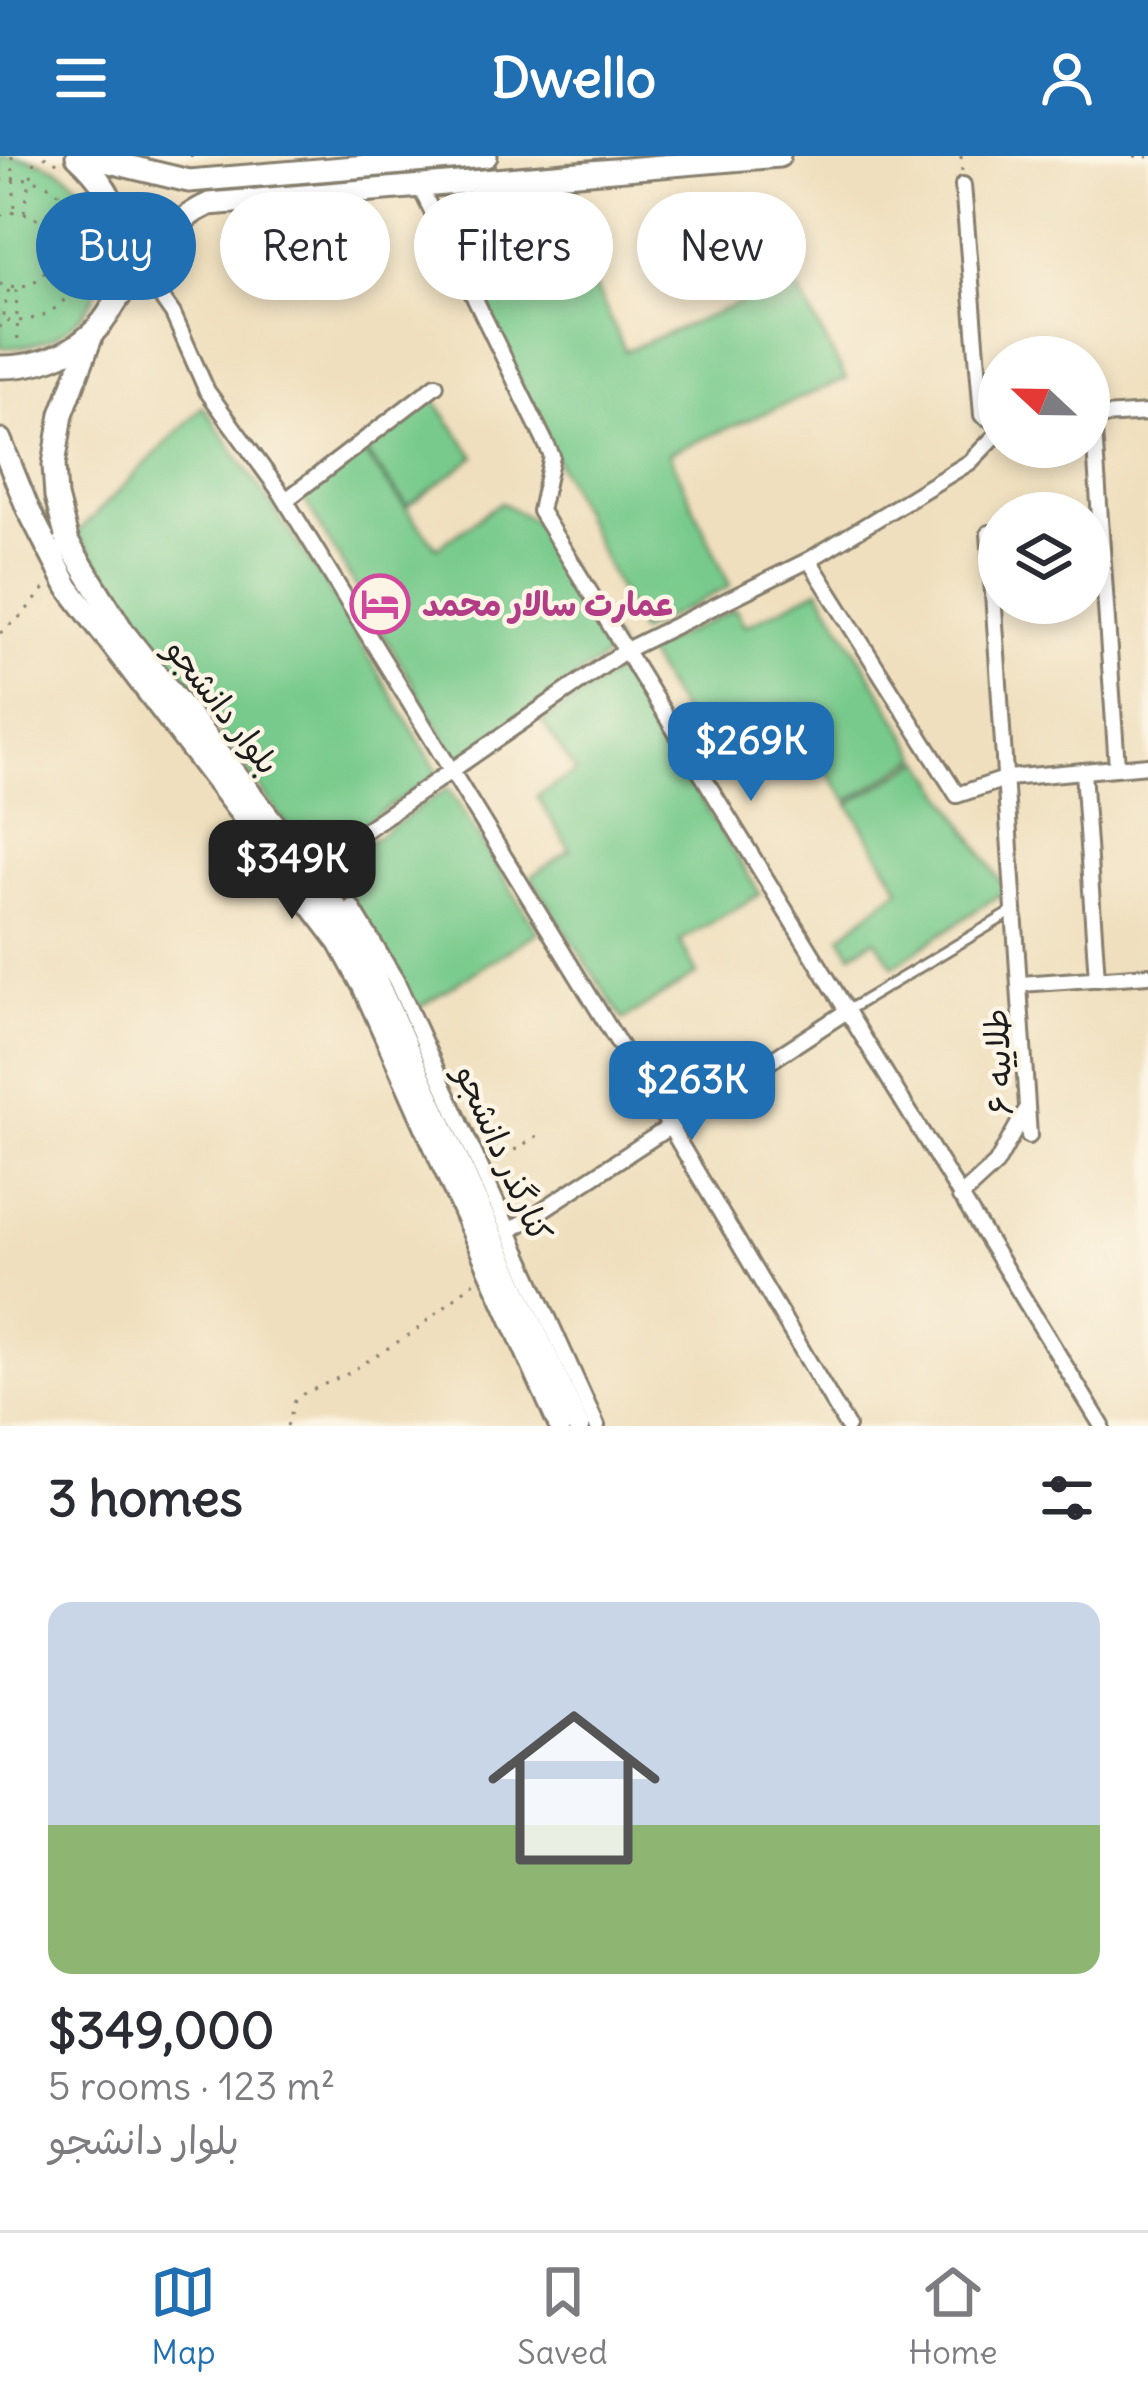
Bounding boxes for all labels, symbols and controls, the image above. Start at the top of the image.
text: Dwello [492,44,656,112]
icon: menu [48,45,114,111]
icon: person [1034,45,1100,111]
chip: Buy [36,192,196,300]
chip: Rent [220,192,390,300]
chip: Filters [414,192,613,300]
chip: New [637,192,806,300]
north arrow [978,336,1110,468]
map controls [978,336,1110,624]
button: layers [978,492,1110,624]
hotel icon: عمارت سالار محمد [349,573,411,635]
place label: عمارت سالار محمد [422,583,675,625]
street label: بلوار دانشجو [155,628,289,783]
pin: $269K [667,702,835,804]
text: $269K [695,716,807,765]
pin: $349K [208,820,376,922]
text: $349K [236,834,348,883]
street label: طلاییه ۶ [974,1007,1022,1117]
pin: $263K [608,1041,776,1143]
text: $263K [636,1055,748,1104]
street label: کنارگذر دانشجو [444,1056,562,1249]
icon: filters [1034,1465,1100,1531]
text: 3 homes [48,1466,243,1530]
icon: home [466,1680,682,1896]
text: $349,000 [48,1998,274,2062]
text: 5 rooms · 123 m² [48,2062,335,2111]
text: بلوار دانشجو [48,2116,239,2165]
tab: Map [150,2259,216,2373]
tab: Saved [517,2259,608,2373]
tab: Home [909,2259,998,2373]

